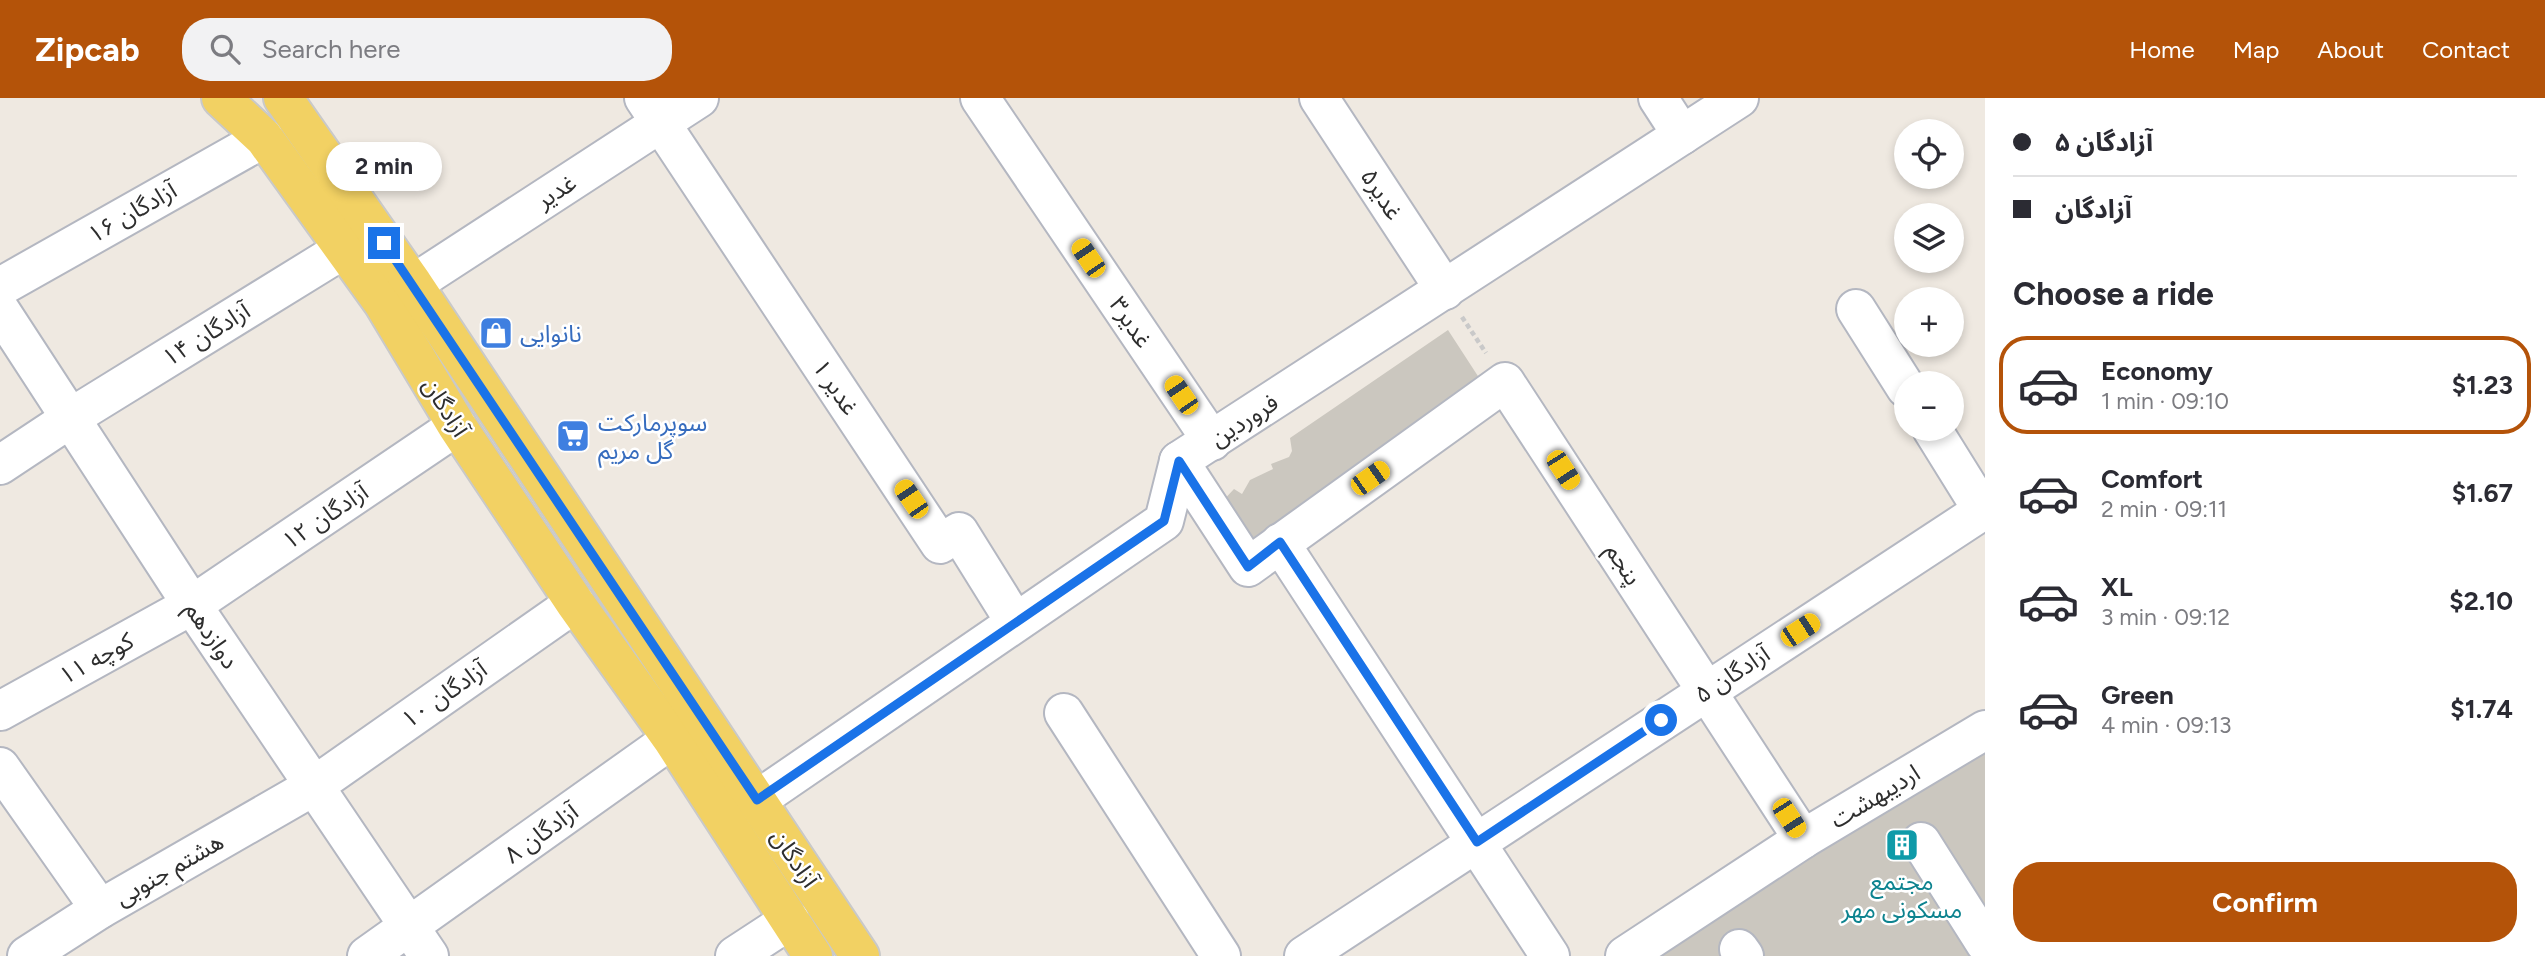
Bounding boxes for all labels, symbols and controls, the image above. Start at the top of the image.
search box [182,18,672,81]
text: Zipcab [35,30,140,69]
icon: search [206,30,244,68]
text: Search here [262,33,401,65]
text: Home [2129,35,2195,64]
text: Map [2233,35,2279,64]
text: About [2317,35,2384,64]
text: Contact [2422,35,2510,64]
map controls [1894,119,1964,441]
button: locate [1894,119,1964,189]
text: آزادگان ۵ [2055,126,2153,158]
callout: 2 min [326,142,442,190]
text: 2 min [355,152,413,180]
street label: غدیر۵ [1355,163,1409,225]
street label: غدیر [530,168,581,215]
street label: آزادگان ۱۶ [82,175,182,249]
text: آزادگان [2055,193,2132,225]
button: layers [1894,203,1964,273]
route end [368,227,400,259]
car [1068,235,1109,281]
text: Choose a ride [2013,275,2214,313]
button: + [1894,287,1964,357]
street label: غدیر۳ [1104,291,1158,353]
street label: آزادگان ۱۴ [157,295,256,372]
shop icon: نانوایی [477,314,515,352]
place label: نانوایی [520,319,582,348]
street label: غدیر ۱ [807,354,865,420]
icon: car [2017,354,2080,417]
text: Economy [2101,355,2213,387]
text: $1.23 [2452,369,2513,401]
button: − [1894,371,1964,441]
street label: آزادگان [417,372,476,443]
car [1161,372,1202,418]
street label: فروردین [1205,387,1283,453]
text: 1 min · 09:10 [2101,387,2229,415]
place label: سوپرمارکت گل مریم [598,408,707,468]
supermarket icon: سوپرمارکت گل مریم [554,417,592,455]
car [1543,447,1584,493]
car [1347,457,1394,499]
icon: car [2017,462,2080,525]
text: Comfort [2101,463,2203,495]
street label: آزادگان ۱۲ [276,476,374,555]
car [891,476,932,522]
text: $1.67 [2452,477,2513,509]
text: 2 min · 09:11 [2101,495,2227,523]
street label: پنجم [1597,538,1648,592]
icon: car [2017,570,2080,633]
text: XL [2101,571,2133,603]
text: $2.10 [2449,585,2513,617]
street label: دوازدهم [177,596,245,676]
text: 3 min · 09:12 [2101,603,2230,631]
car [1777,610,1824,650]
street label: کوچه ۱۱ [54,625,140,691]
street label: آزادگان ۵ [1689,638,1776,709]
street label: آزادگان ۱۰ [396,654,493,734]
icon: car [2017,678,2080,741]
text: Green [2101,679,2174,711]
text: $1.74 [2450,693,2513,725]
route start [1645,704,1677,736]
text: 4 min · 09:13 [2101,711,2232,739]
street label: اردیبهشت [1825,758,1925,834]
car [1769,795,1810,841]
street label: آزادگان ۸ [499,796,584,869]
street label: آزادگان [765,823,826,894]
street label: هشتم جنوبی [110,826,230,914]
building icon: مجتمع مسکونی مهر [1883,826,1921,864]
button: Confirm [2013,862,2517,942]
place label: مجتمع مسکونی مهر [1841,867,1962,924]

